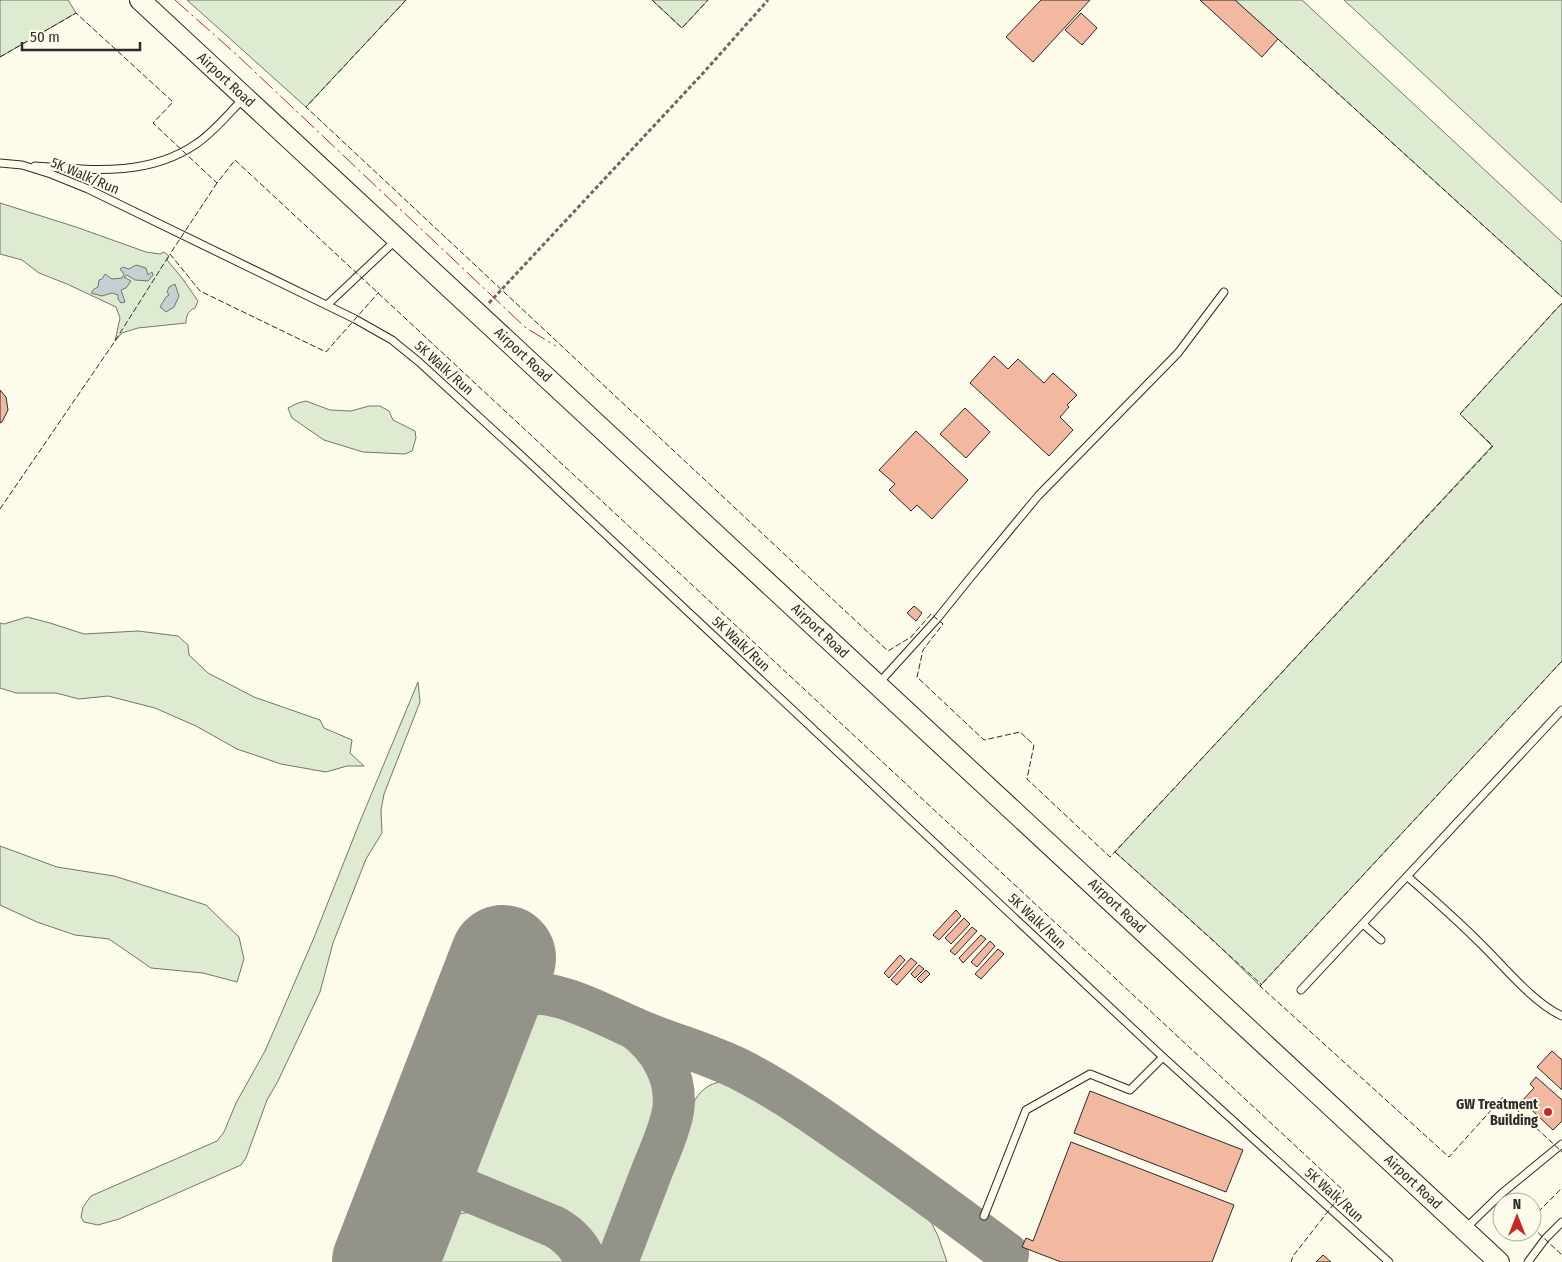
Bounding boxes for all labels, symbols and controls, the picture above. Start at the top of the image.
scale bar [22,20,140,52]
text: 50 m [30,28,60,46]
street label: Airport Road [194,49,258,111]
street label: 5K Walk/Run [48,154,122,198]
street label: Airport Road [491,324,555,386]
street label: 5K Walk/Run [411,337,477,399]
street label: Airport Road [788,600,852,662]
street label: 5K Walk/Run [709,613,773,675]
street label: Airport Road [1085,875,1149,937]
street label: 5K Walk/Run [1005,890,1069,952]
place label: GW Treatment Building [1456,1096,1539,1129]
marker: GW Treatment Building [1542,1106,1554,1118]
street label: Airport Road [1381,1151,1445,1213]
street label: 5K Walk/Run [1301,1164,1367,1226]
north arrow [1492,1192,1542,1242]
text: N [1513,1196,1521,1213]

